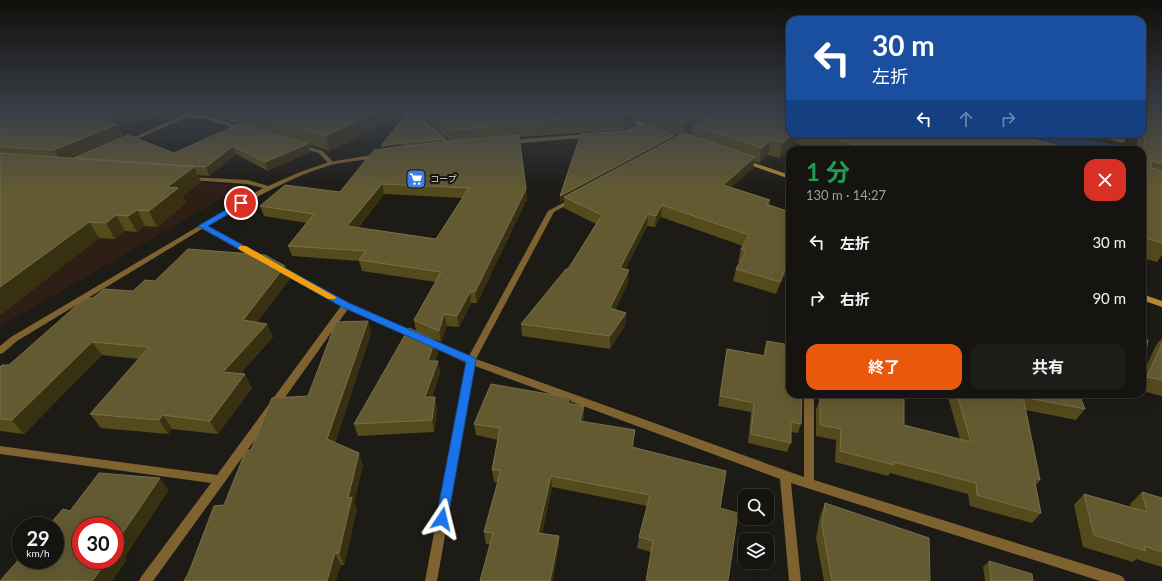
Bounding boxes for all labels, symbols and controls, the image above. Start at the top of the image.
text: 30 m [872,28,935,62]
icon: left [806,32,858,84]
text: 左折 [872,65,908,87]
icon: left [913,108,935,130]
icon: ahead [955,108,977,130]
icon: right [997,108,1019,130]
text: 1 分 [806,157,850,186]
button: close [1084,159,1126,201]
supermarket icon: コープ [405,168,427,190]
place label: コープ [430,173,456,184]
pin [224,186,258,220]
text: 130 m · 14:27 [806,187,886,203]
icon: arrive [230,192,252,214]
icon: left [806,231,828,253]
text: 30 m [1092,233,1126,251]
text: 左折 [840,234,870,252]
icon: right [806,287,828,309]
text: 90 m [1092,289,1126,307]
text: 右折 [840,290,870,308]
button: 終了 [806,344,962,390]
button: 共有 [970,344,1126,390]
map controls [738,489,774,569]
button: search [738,489,774,525]
position arrow [421,498,463,540]
speed limit sign: 30 [72,517,124,569]
text: 29 [26,526,50,550]
button: layers [738,533,774,569]
text: km/h [26,547,50,559]

